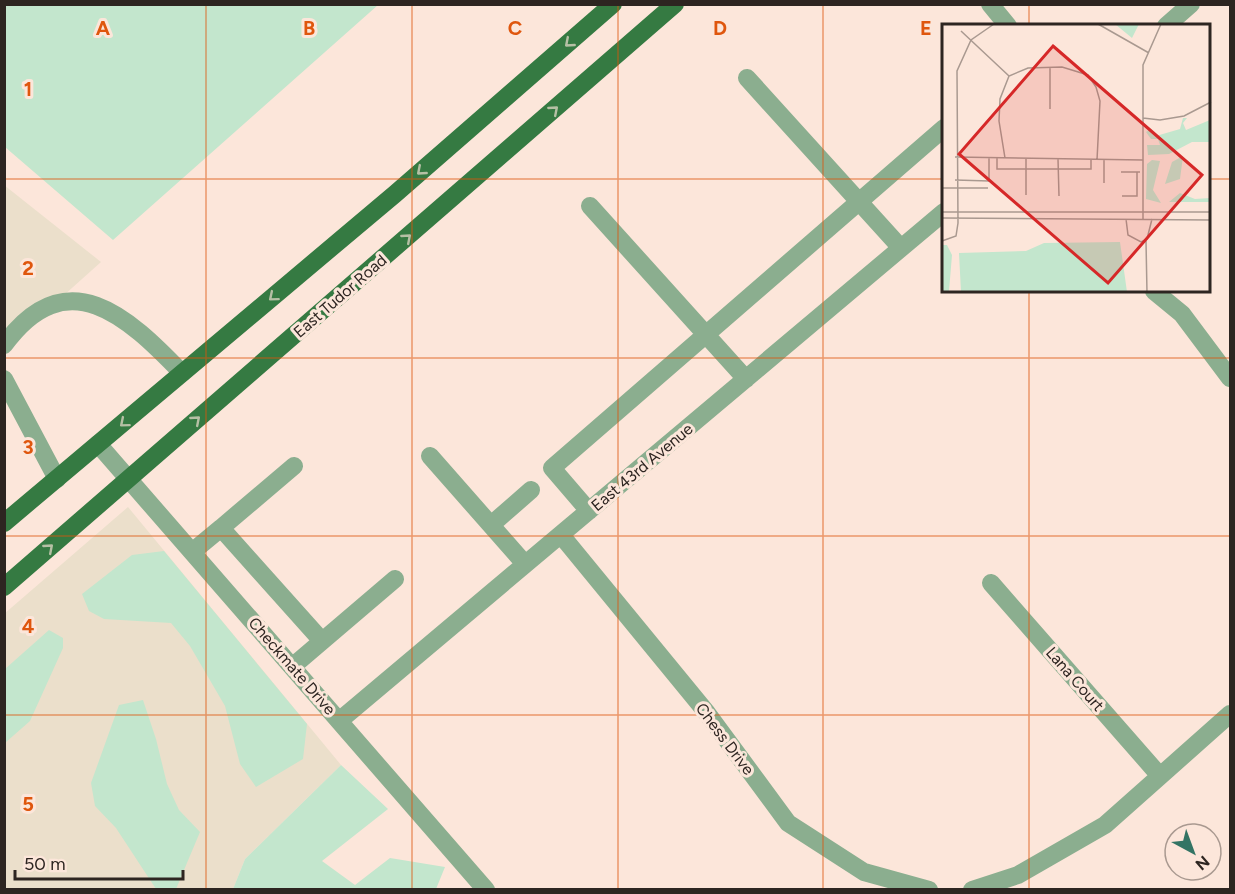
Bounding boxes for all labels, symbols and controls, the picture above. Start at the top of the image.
text: A [96,16,111,40]
text: B [303,16,315,40]
text: C [508,16,522,40]
text: D [713,16,727,40]
text: E [920,16,932,40]
inset map [942,24,1211,292]
one-way arrow [565,36,575,47]
text: 1 [24,77,32,101]
one-way arrow [547,106,558,117]
one-way arrow [417,164,428,175]
one-way arrow [400,234,411,245]
street label: East Tudor Road [290,250,390,342]
text: 2 [22,256,34,280]
one-way arrow [269,290,280,301]
one-way arrow [120,415,131,426]
one-way arrow [189,417,200,428]
street label: East 43rd Avenue [587,419,697,515]
text: 3 [22,435,34,459]
one-way arrow [42,544,53,555]
street label: Checkmate Drive [244,613,340,719]
text: 4 [22,614,35,638]
street label: Lana Court [1042,643,1108,715]
street label: Chess Drive [692,699,758,779]
text: 5 [22,792,34,816]
north arrow [1163,822,1223,882]
scale bar [15,843,183,881]
text: N [1192,852,1213,874]
text: 50 m [24,853,66,875]

